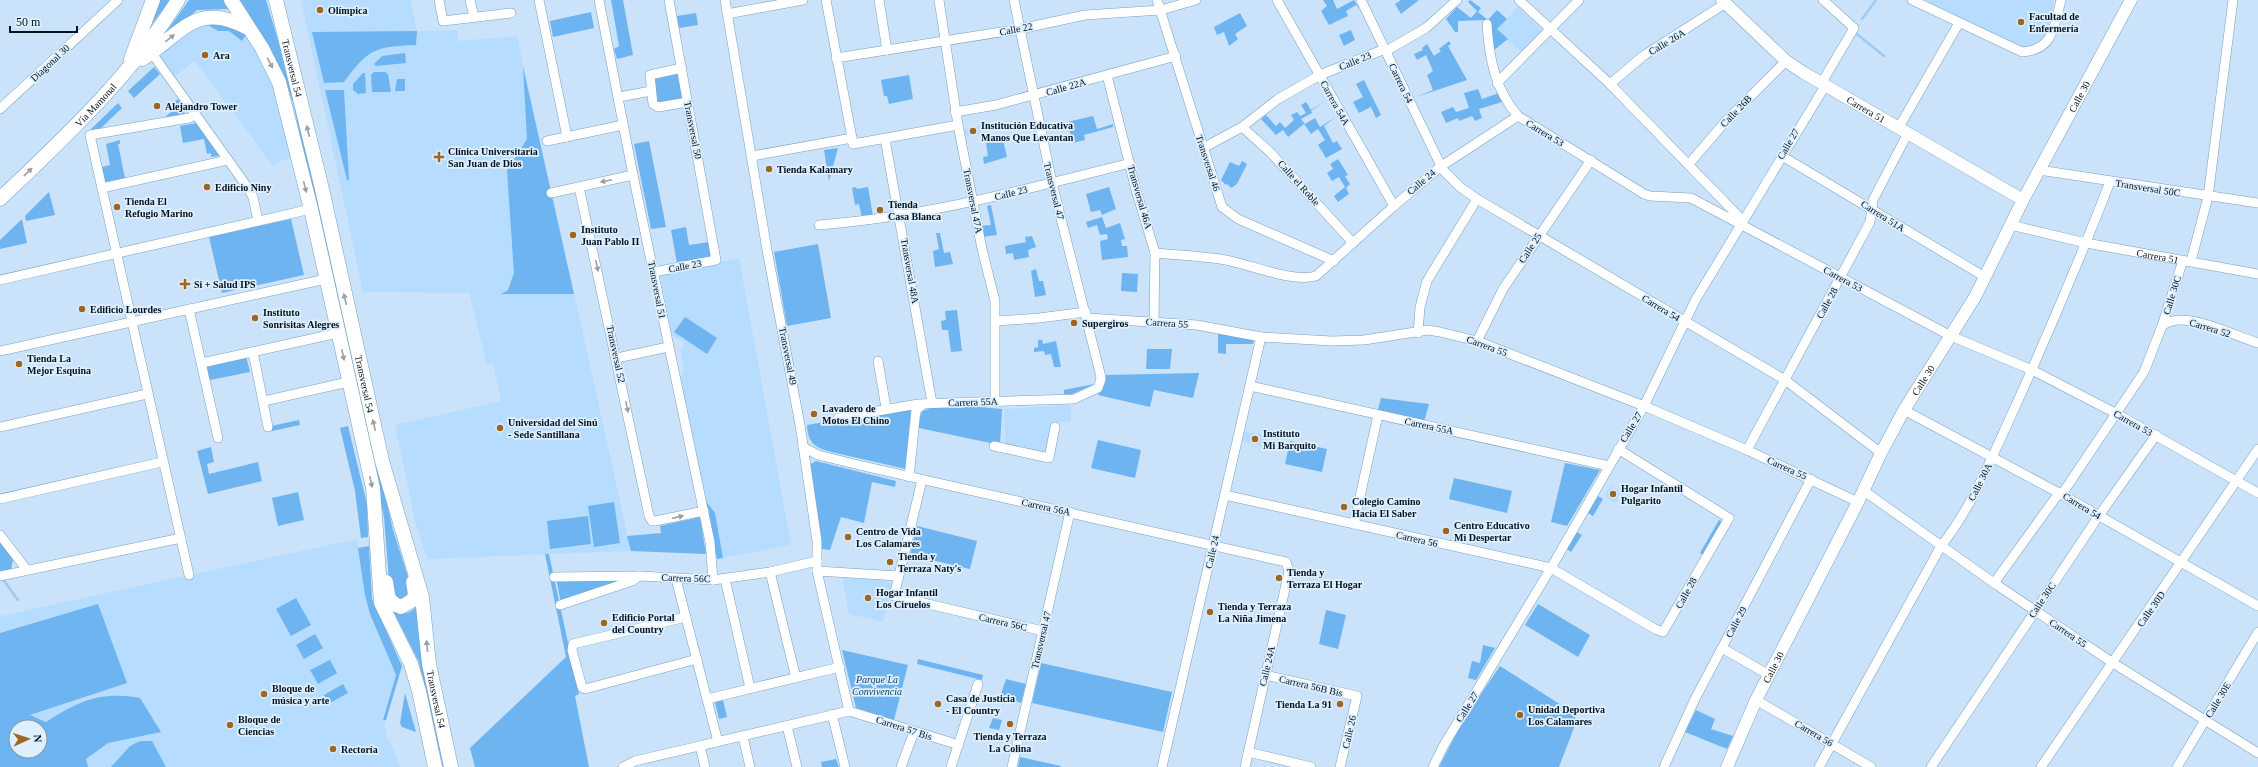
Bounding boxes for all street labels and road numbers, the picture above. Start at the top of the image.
street label: Calle 22 [998,20,1034,38]
street label: Calle 26A [1647,26,1688,57]
street label: Transversal 54 [280,38,305,98]
street label: Diagonal 30 [28,42,72,84]
street label: Calle 23 [1337,50,1373,72]
street label: Carrera 54 [1387,61,1415,105]
street label: Calle 22A [1045,76,1088,98]
street label: Carrera 54A [1318,79,1352,128]
street label: Calle 30 [2066,79,2092,114]
street label: Vía Mamonal [72,81,118,129]
street label: Calle 26B [1718,92,1754,129]
street label: Carrera 51 [1845,94,1887,125]
street label: Transversal 50 [682,100,704,160]
street label: Carrera 53 [1524,117,1566,149]
street label: Calle 27 [1775,127,1801,161]
street label: Transversal 46 [1194,133,1222,193]
street label: Calle el Roble [1276,158,1323,208]
street label: Transversal 47 [1042,161,1066,221]
street label: Transversal 46A [1126,164,1155,231]
street label: Calle 24 [1405,167,1437,197]
street label: Transversal 47A [961,168,985,235]
street label: Transversal 50C [2115,177,2182,199]
street label: Calle 23 [993,184,1029,202]
street label: Carrera 51A [1859,198,1908,234]
street label: Calle 25 [1516,231,1544,265]
street label: Transversal 48A [899,238,921,305]
street label: Carrera 51 [2136,247,2180,265]
street label: Calle 23 [667,257,703,275]
street label: Transversal 51 [646,260,668,320]
street label: Carrera 53 [1822,264,1864,294]
street label: Calle 30C [2161,274,2183,316]
street label: Calle 28 [1814,286,1840,320]
street label: Carrera 54 [1640,292,1682,324]
street label: Carrera 55 [1145,316,1189,330]
street label: Carrera 52 [2188,317,2232,339]
street label: Transversal 52 [605,324,627,384]
street label: Transversal 49 [777,326,799,386]
street label: Carrera 55 [1465,334,1509,358]
street label: Transversal 54 [353,354,377,414]
street label: Calle 30 [1909,363,1936,397]
street label: Carrera 55A [948,396,999,408]
street label: Carrera 53 [2112,408,2154,438]
street label: Calle 27 [1618,410,1644,444]
street label: Carrera 55A [1404,415,1455,437]
street label: Carrera 55 [1765,454,1809,482]
street label: Calle 30A [1966,461,1995,503]
street label: Carrera 54 [2061,490,2103,522]
street label: Carrera 56A [1021,496,1072,518]
street label: Carrera 56 [1395,529,1439,549]
street label: Calle 24 [1203,534,1221,570]
street label: Carrera 56C [661,572,711,584]
street label: Calle 28 [1673,576,1699,610]
street label: Calle 30C [2026,580,2058,620]
street label: Calle 30D [2135,589,2167,629]
street label: Calle 29 [1723,605,1749,639]
street label: Transversal 47 [1029,610,1053,670]
street label: Carrera 56C [978,611,1028,633]
street label: Carrera 55 [2047,617,2089,649]
street label: Calle 24A [1257,644,1277,687]
street label: Calle 30 [1760,650,1786,685]
street label: Transversal 54 [425,669,448,729]
street label: Carrera 56B Bis [1278,673,1344,699]
street label: Calle 30E [2203,680,2233,720]
street label: Calle 27 [1453,690,1481,724]
street label: Carrera 57 Bis [875,714,934,742]
street label: Calle 26 [1340,714,1358,750]
street label: Carrera 56 [1793,718,1835,748]

